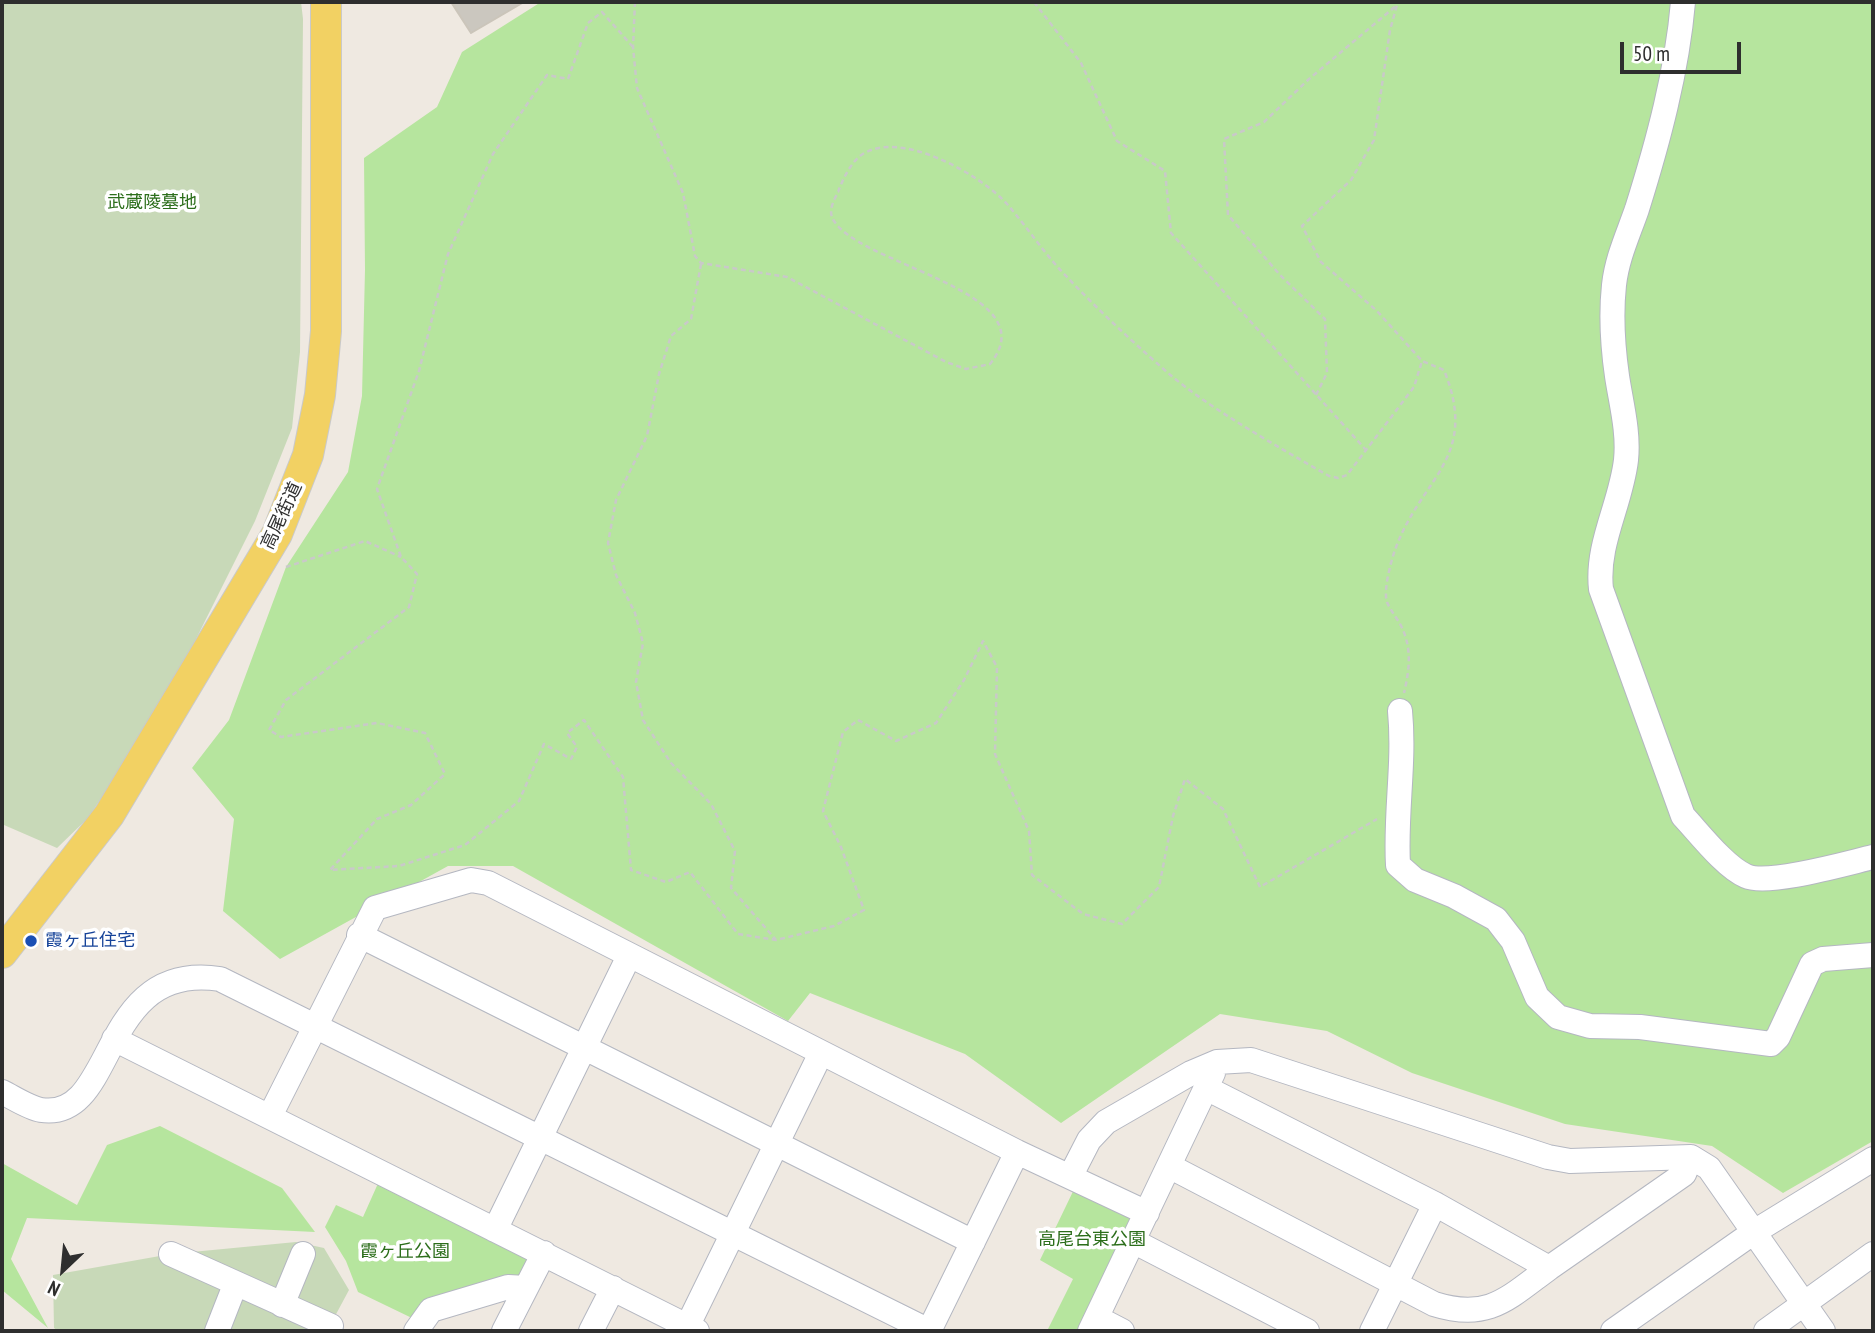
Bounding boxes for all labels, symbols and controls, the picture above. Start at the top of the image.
scale bar [1623,28,1744,72]
text: 50 m [1633,40,1670,67]
park label: 武蔵陵墓地 [107,192,197,214]
street label: 高尾街道 [257,479,307,553]
place label: 霞ヶ丘住宅 [45,930,135,952]
marker: 霞ヶ丘住宅 [23,933,39,949]
park label: 高尾台東公園 [1038,1229,1146,1251]
north arrow [28,1235,98,1305]
park label: 霞ヶ丘公園 [360,1241,450,1263]
text: N [44,1276,64,1302]

